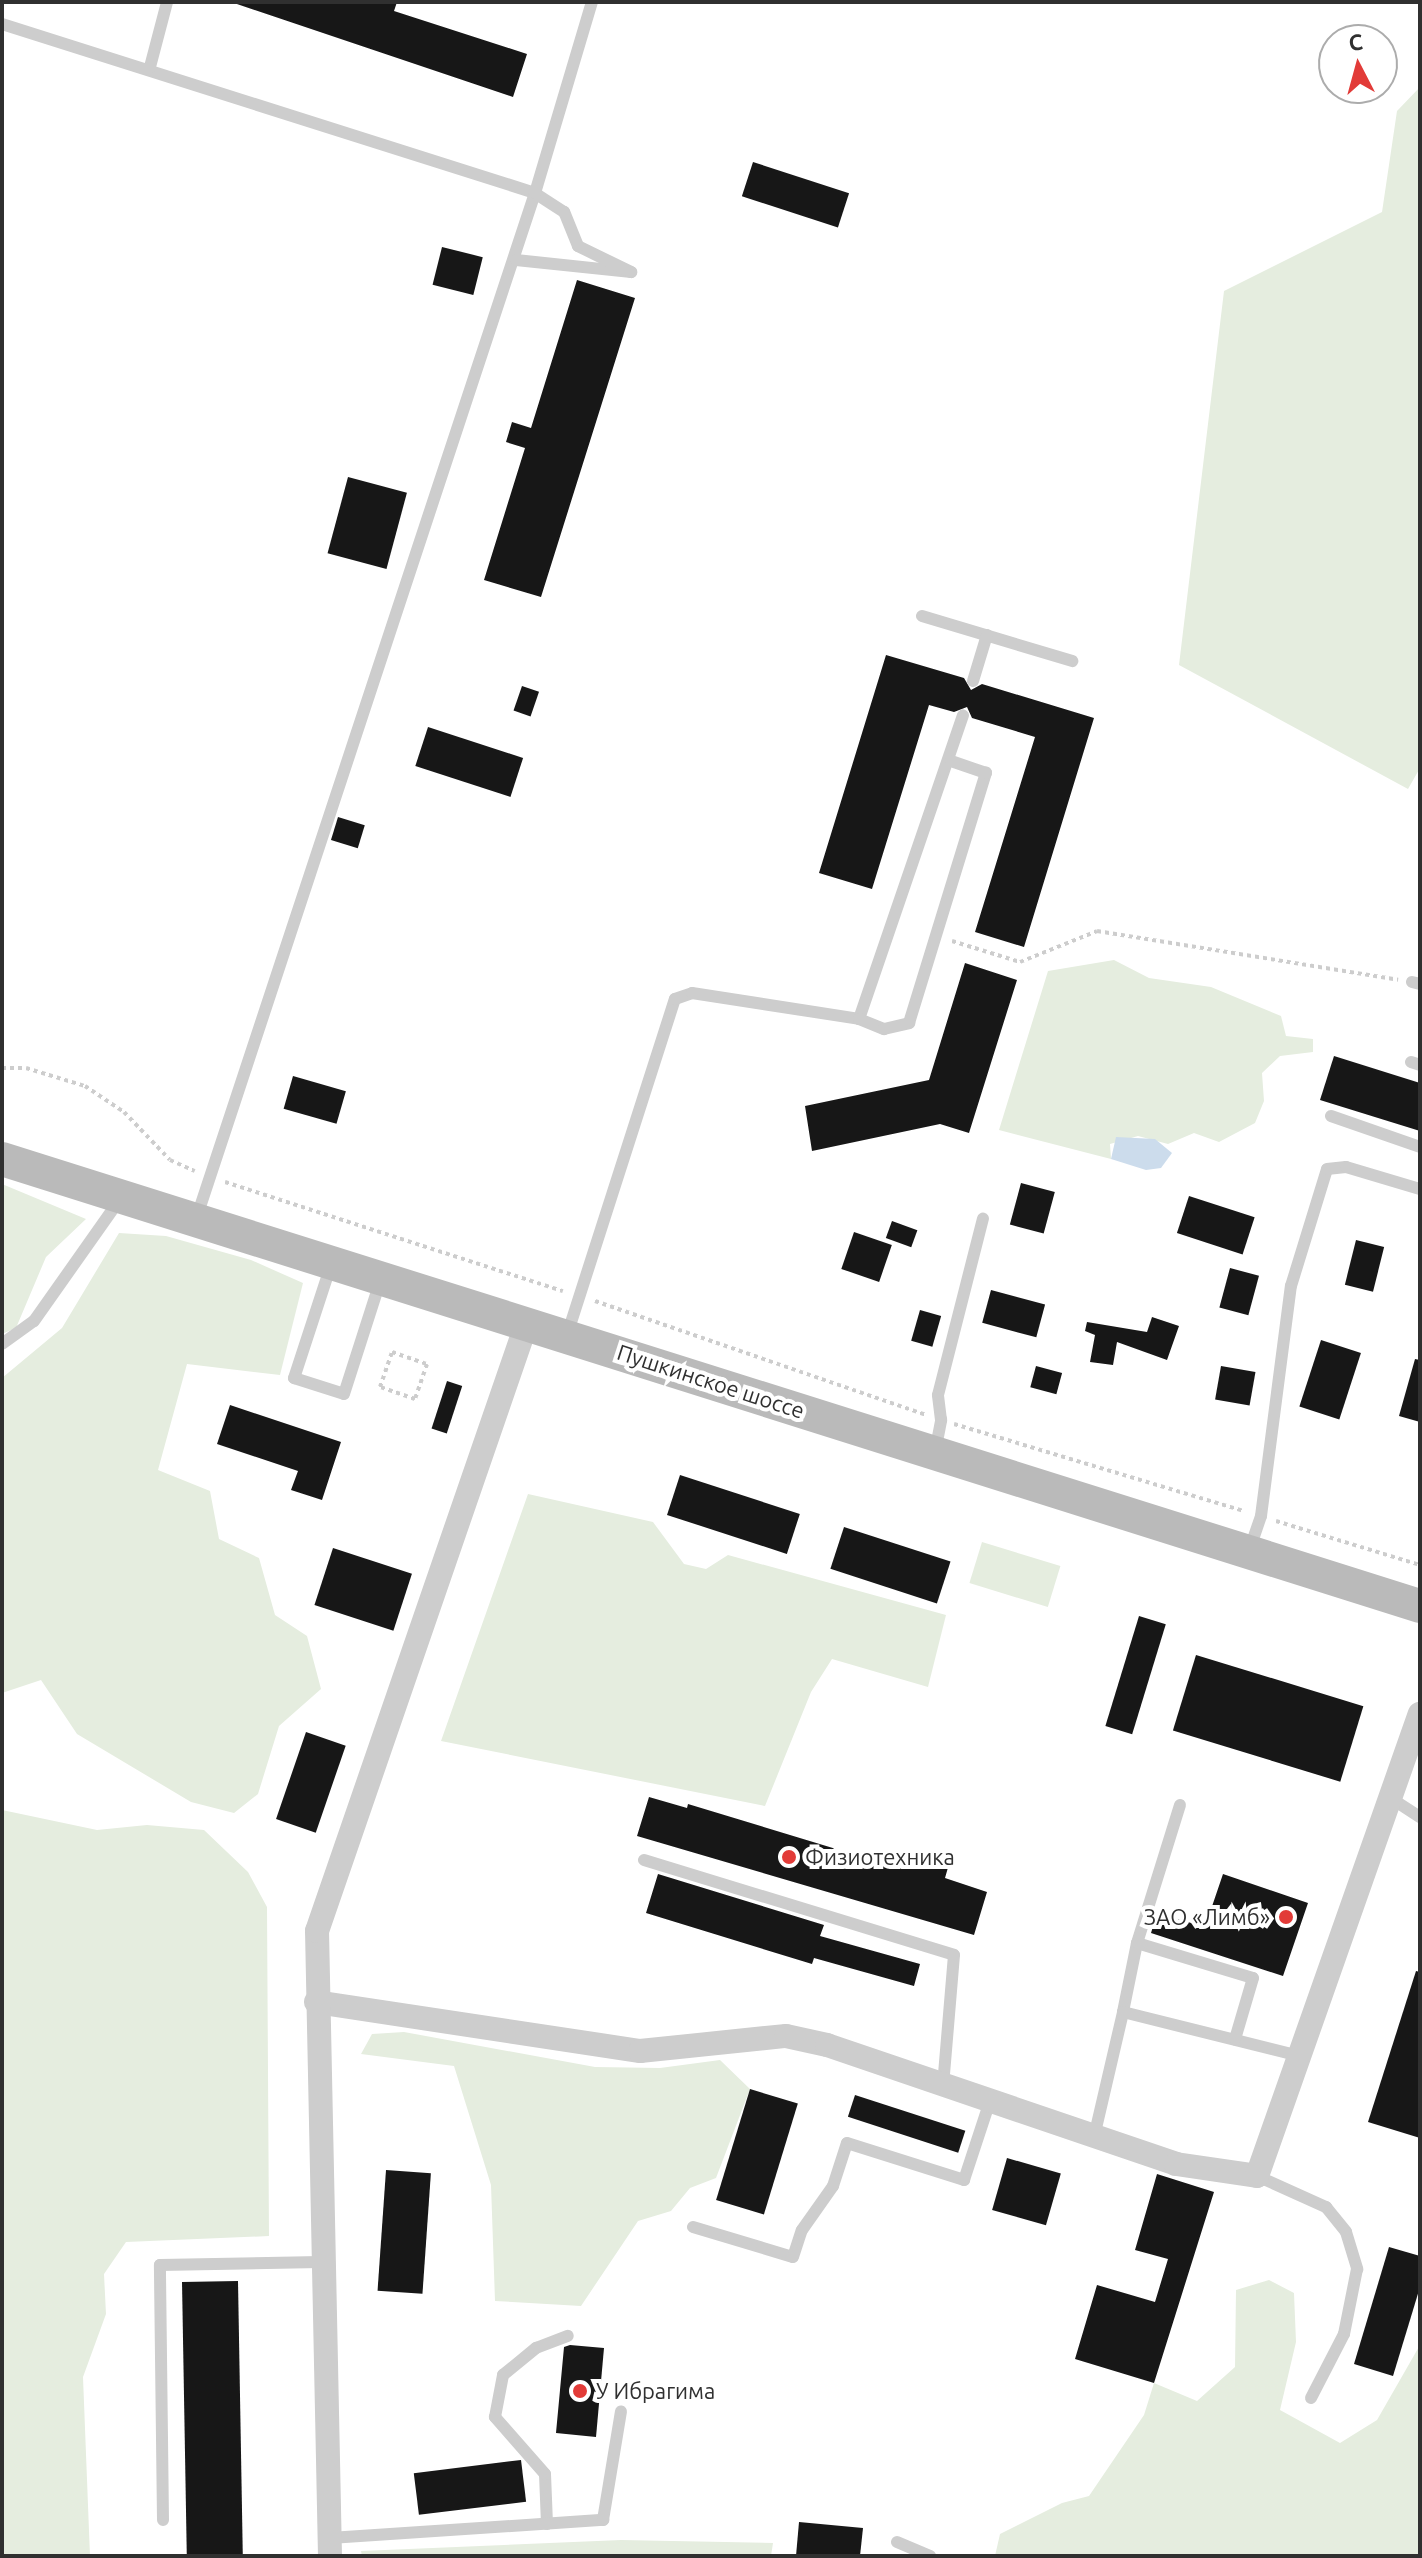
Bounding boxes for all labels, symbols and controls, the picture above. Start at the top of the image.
north arrow [1318,24,1398,104]
text: С [1347,28,1364,55]
street label: Пушкинское шоссе [614,1338,808,1424]
place label: Физиотехника [805,1844,955,1870]
marker: Физиотехника [780,1848,798,1866]
place label: ЗАО «Лимб» [1144,1904,1270,1930]
marker: ЗАО «Лимб» [1277,1908,1295,1926]
place label: У Ибрагима [596,2378,715,2404]
marker: У Ибрагима [571,2382,589,2400]

